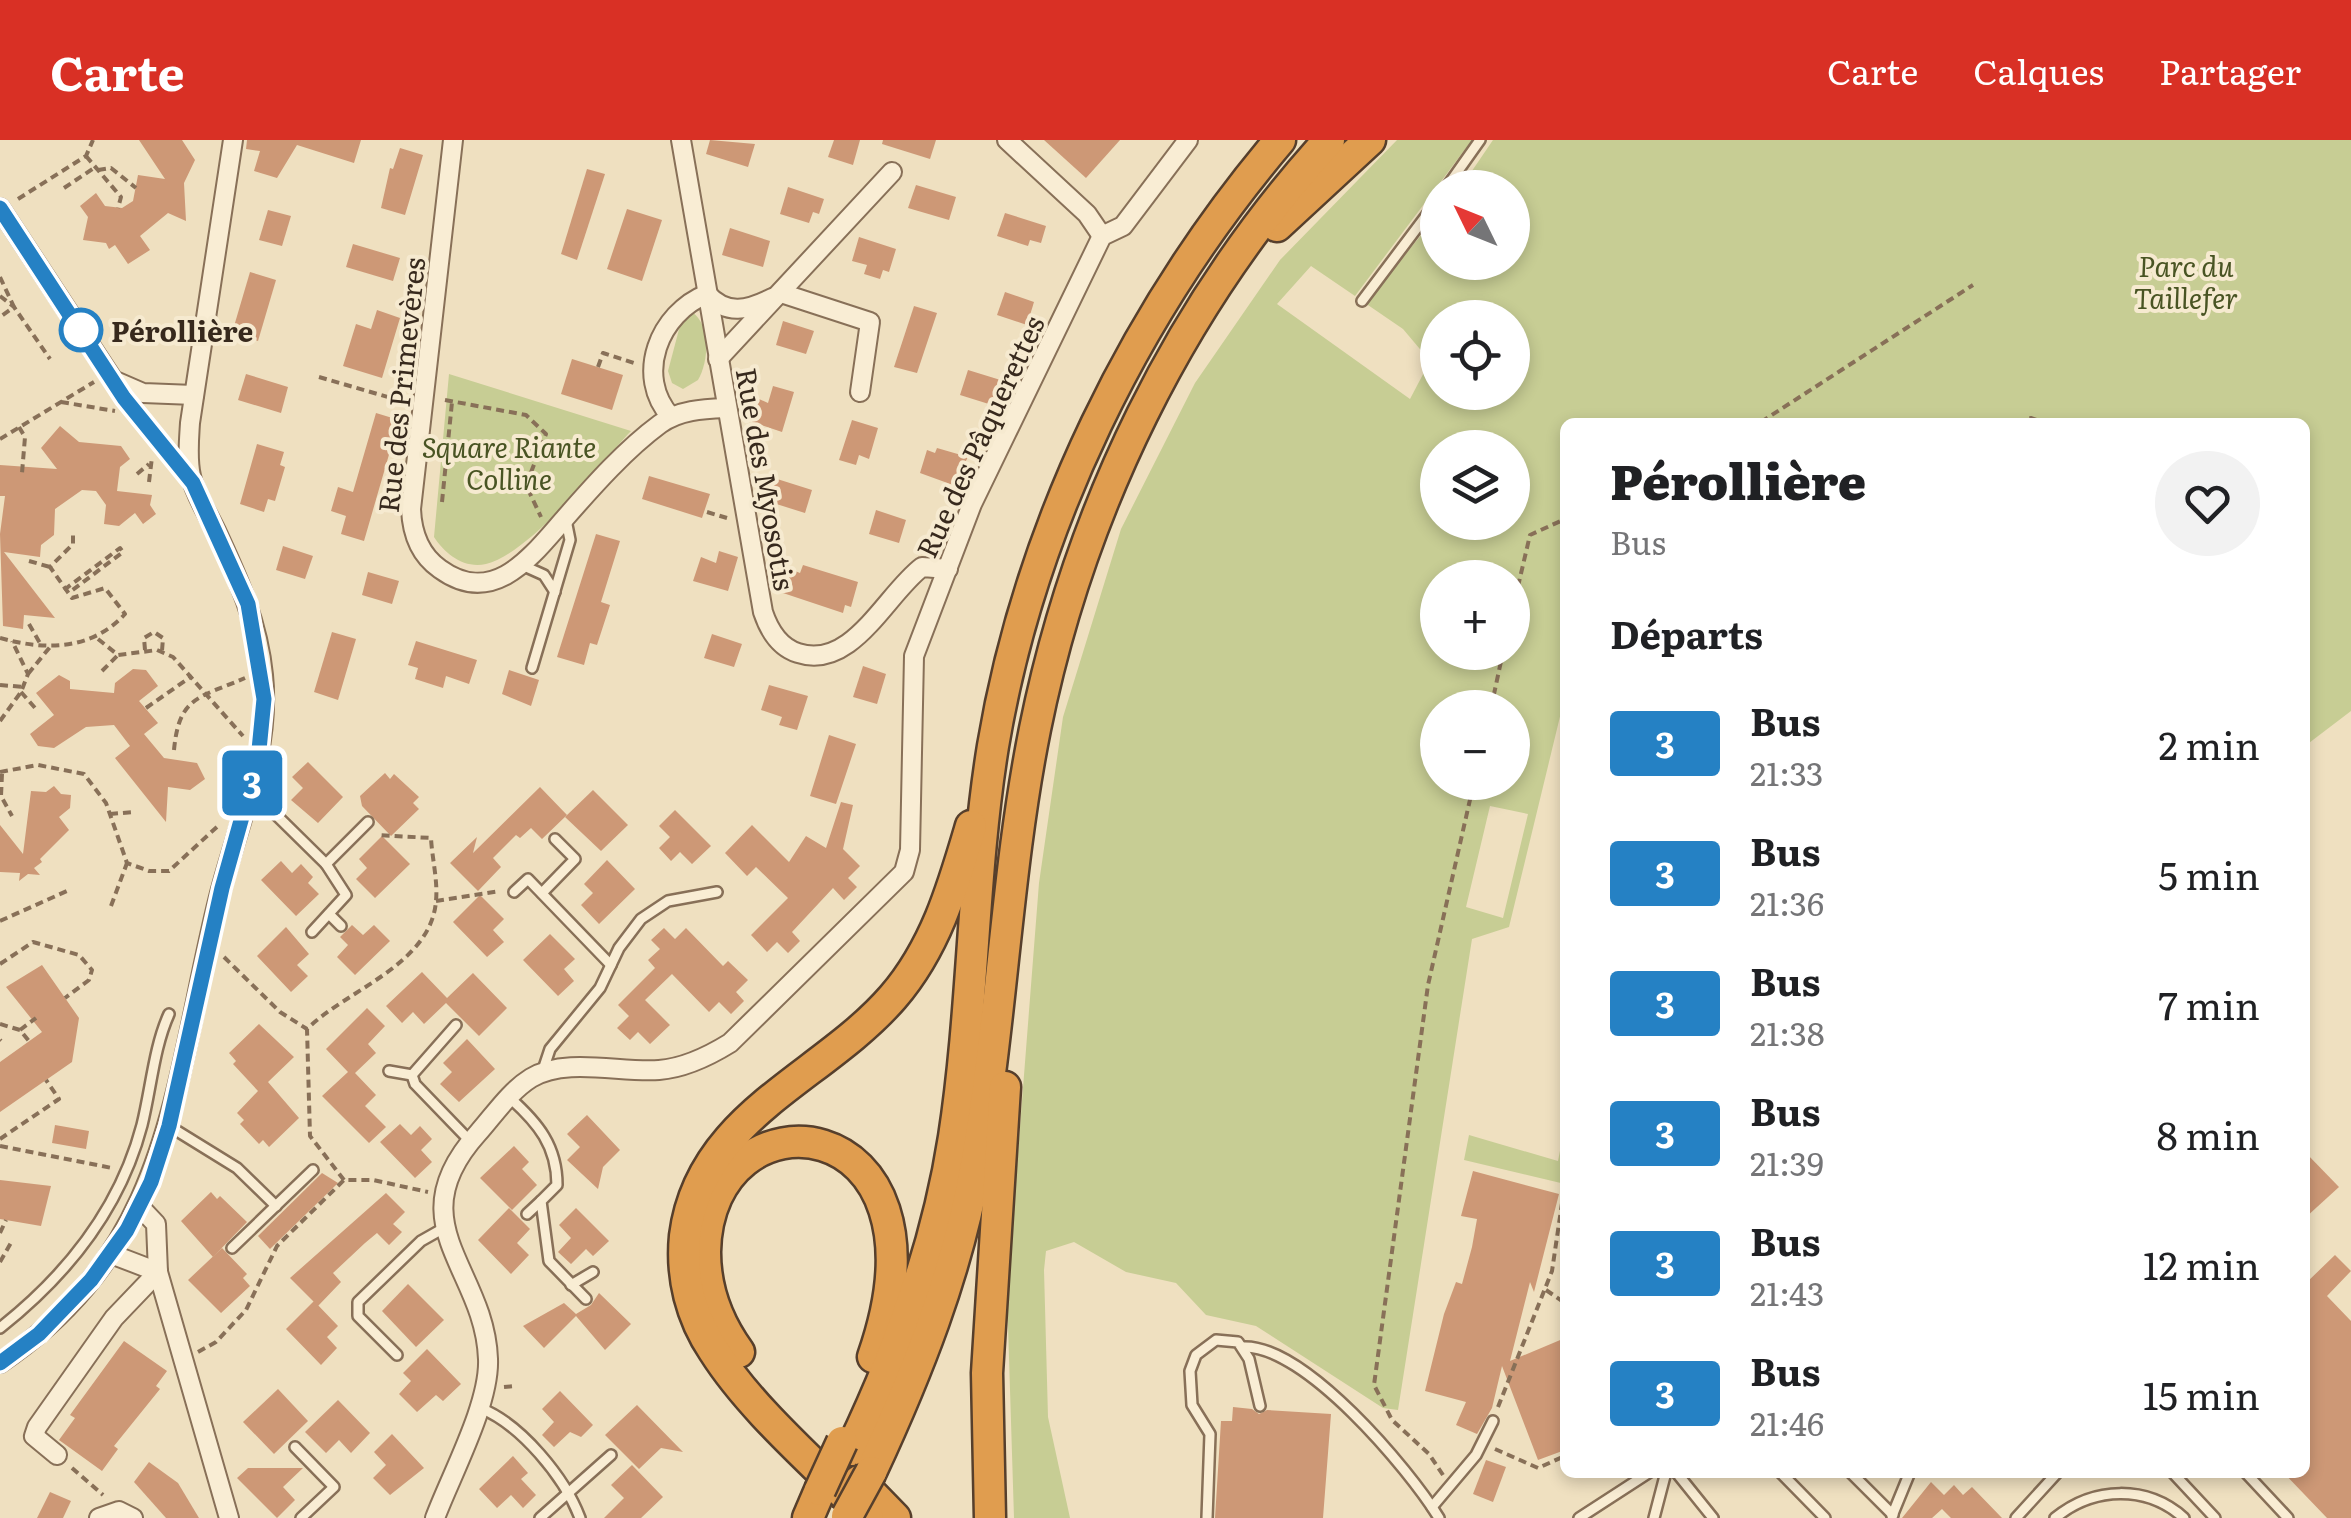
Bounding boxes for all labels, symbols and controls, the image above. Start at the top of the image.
text: Carte [50,35,185,106]
text: Carte [1827,44,1918,96]
text: Calques [1973,44,2104,96]
text: Partager [2159,44,2301,96]
north arrow [1420,170,1530,280]
map controls [1420,170,1530,800]
park label: Parc du Taillefer [2134,244,2238,318]
street label: Rue des Primevères [366,255,434,515]
button: locate [1420,300,1530,410]
street label: Rue des Pâquerettes [904,308,1054,564]
marker: Pérollière [60,309,102,351]
place label: Pérollière [111,309,253,351]
street label: Rue des Myosotis [727,364,807,594]
park label: Square Riante Colline [422,425,596,499]
button: layers [1420,430,1530,540]
text: Pérollière [1610,444,1866,515]
button: heart [2155,451,2260,556]
text: Bus [1610,517,1666,565]
button: + [1420,560,1530,670]
text: Départs [1610,604,1763,661]
button: − [1420,690,1530,800]
text: Bus [1750,691,1821,748]
text: 2 min [2158,715,2260,772]
text: 3 [1655,717,1675,769]
text: 21:33 [1750,748,1823,796]
line badge: 3 [220,750,284,816]
text: 3 [242,757,262,809]
text: Bus [1750,821,1821,878]
text: 5 min [2158,845,2260,902]
text: 3 [1655,847,1675,899]
text: 21:36 [1750,878,1824,926]
text: Bus [1750,951,1821,1008]
text: 7 min [2158,975,2260,1032]
text: 3 [1655,977,1675,1029]
text: 21:38 [1750,1008,1825,1056]
text: Bus [1750,1081,1821,1138]
text: 8 min [2157,1105,2260,1162]
text: 3 [1655,1107,1675,1159]
text: 21:39 [1750,1138,1824,1186]
text: Bus [1750,1211,1821,1268]
text: 12 min [2143,1235,2260,1292]
text: 3 [1655,1237,1675,1289]
text: 21:43 [1750,1268,1824,1316]
text: Bus [1750,1341,1821,1398]
text: 15 min [2143,1365,2260,1422]
text: 3 [1655,1367,1675,1419]
text: 21:46 [1750,1398,1824,1446]

